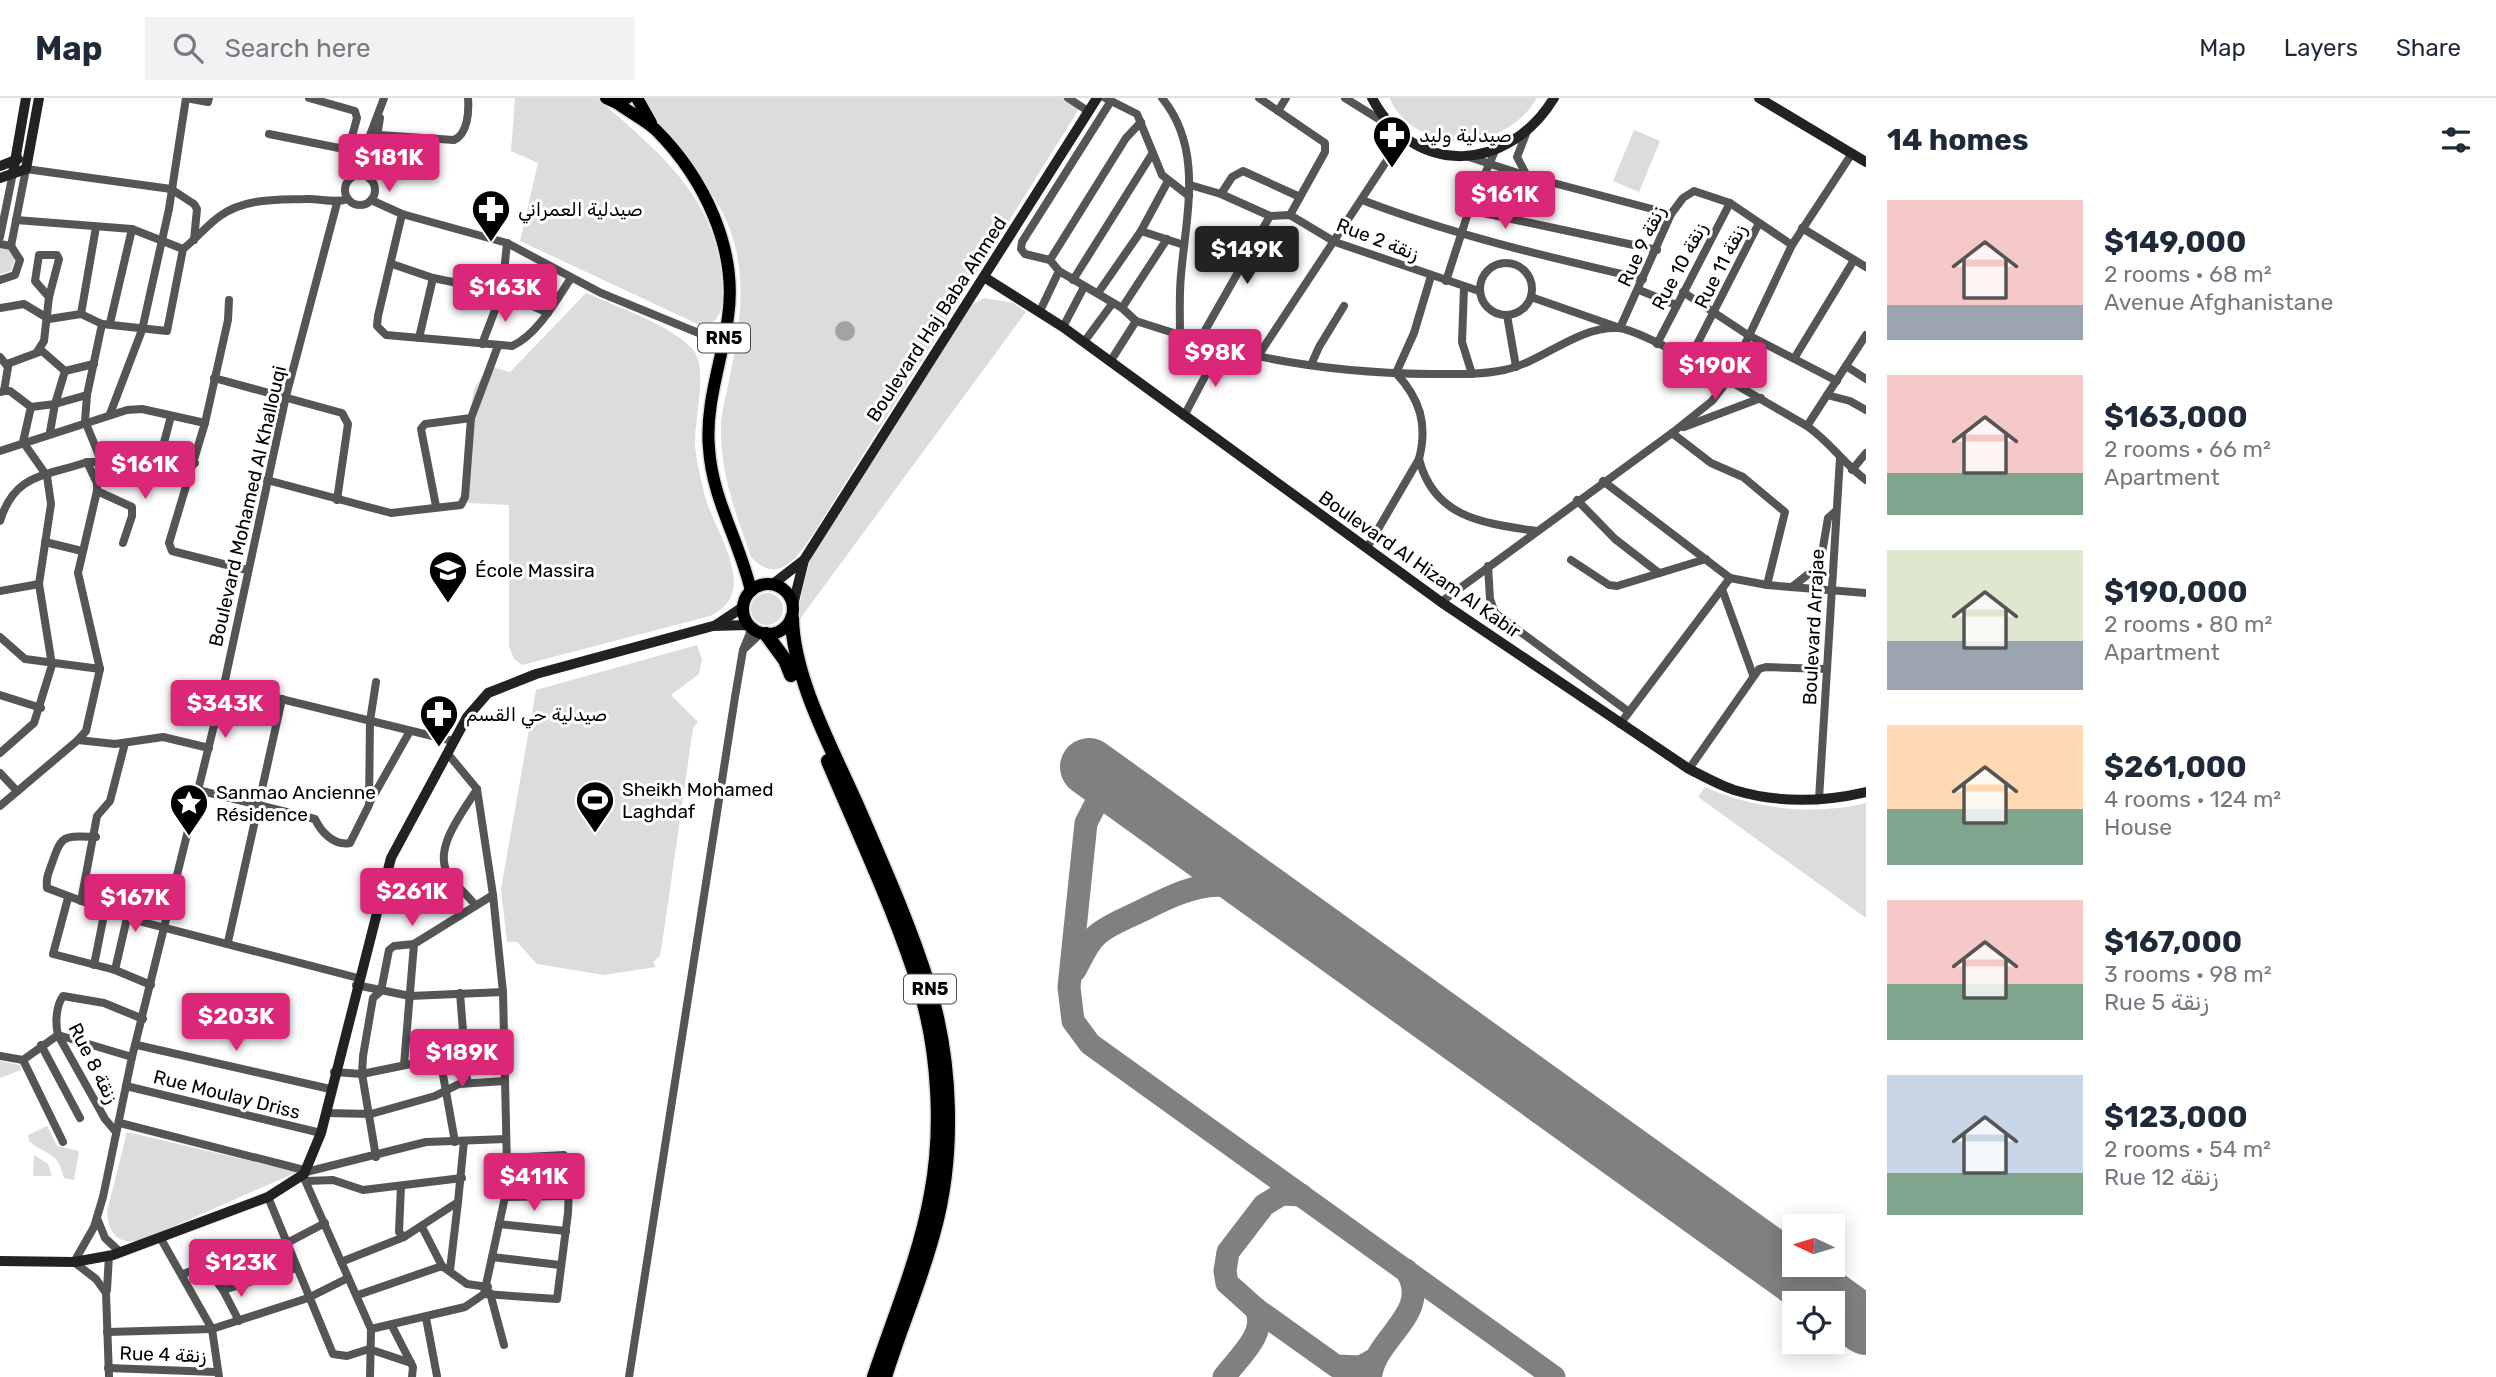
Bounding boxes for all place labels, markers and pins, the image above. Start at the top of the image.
pharmacy icon: صيدلية وليد [1371,114,1413,169]
place label: صيدلية وليد [1419,124,1512,147]
pin: $181K [340,134,438,194]
pin: $161K [1456,172,1554,231]
pharmacy icon: صيدلية العمراني [470,188,512,243]
place label: صيدلية العمراني [518,198,643,224]
pin: $149K [1198,226,1296,286]
pin: $163K [456,264,554,324]
pin: $98K [1174,330,1256,389]
pin: $190K [1666,342,1764,402]
pin: $161K [96,442,194,501]
school or university icon: École Massira [427,549,469,604]
place label: École Massira [475,559,595,582]
pin: $343K [176,680,274,740]
pharmacy icon: صيدلية حي القسم [418,693,460,748]
place label: صيدلية حي القسم [466,703,607,729]
place label: Sheikh Mohamed Laghdaf [622,778,774,823]
sports icon: Sheikh Mohamed Laghdaf [574,779,616,834]
place label: Sanmao Ancienne Résidence [216,781,376,826]
place icon: Sanmao Ancienne Résidence [168,782,210,837]
pin: $261K [363,868,461,928]
pin: $167K [86,874,184,934]
pin: $203K [187,993,285,1053]
pin: $189K [413,1030,511,1089]
pin: $411K [485,1154,583,1213]
pin: $123K [192,1240,290,1299]

